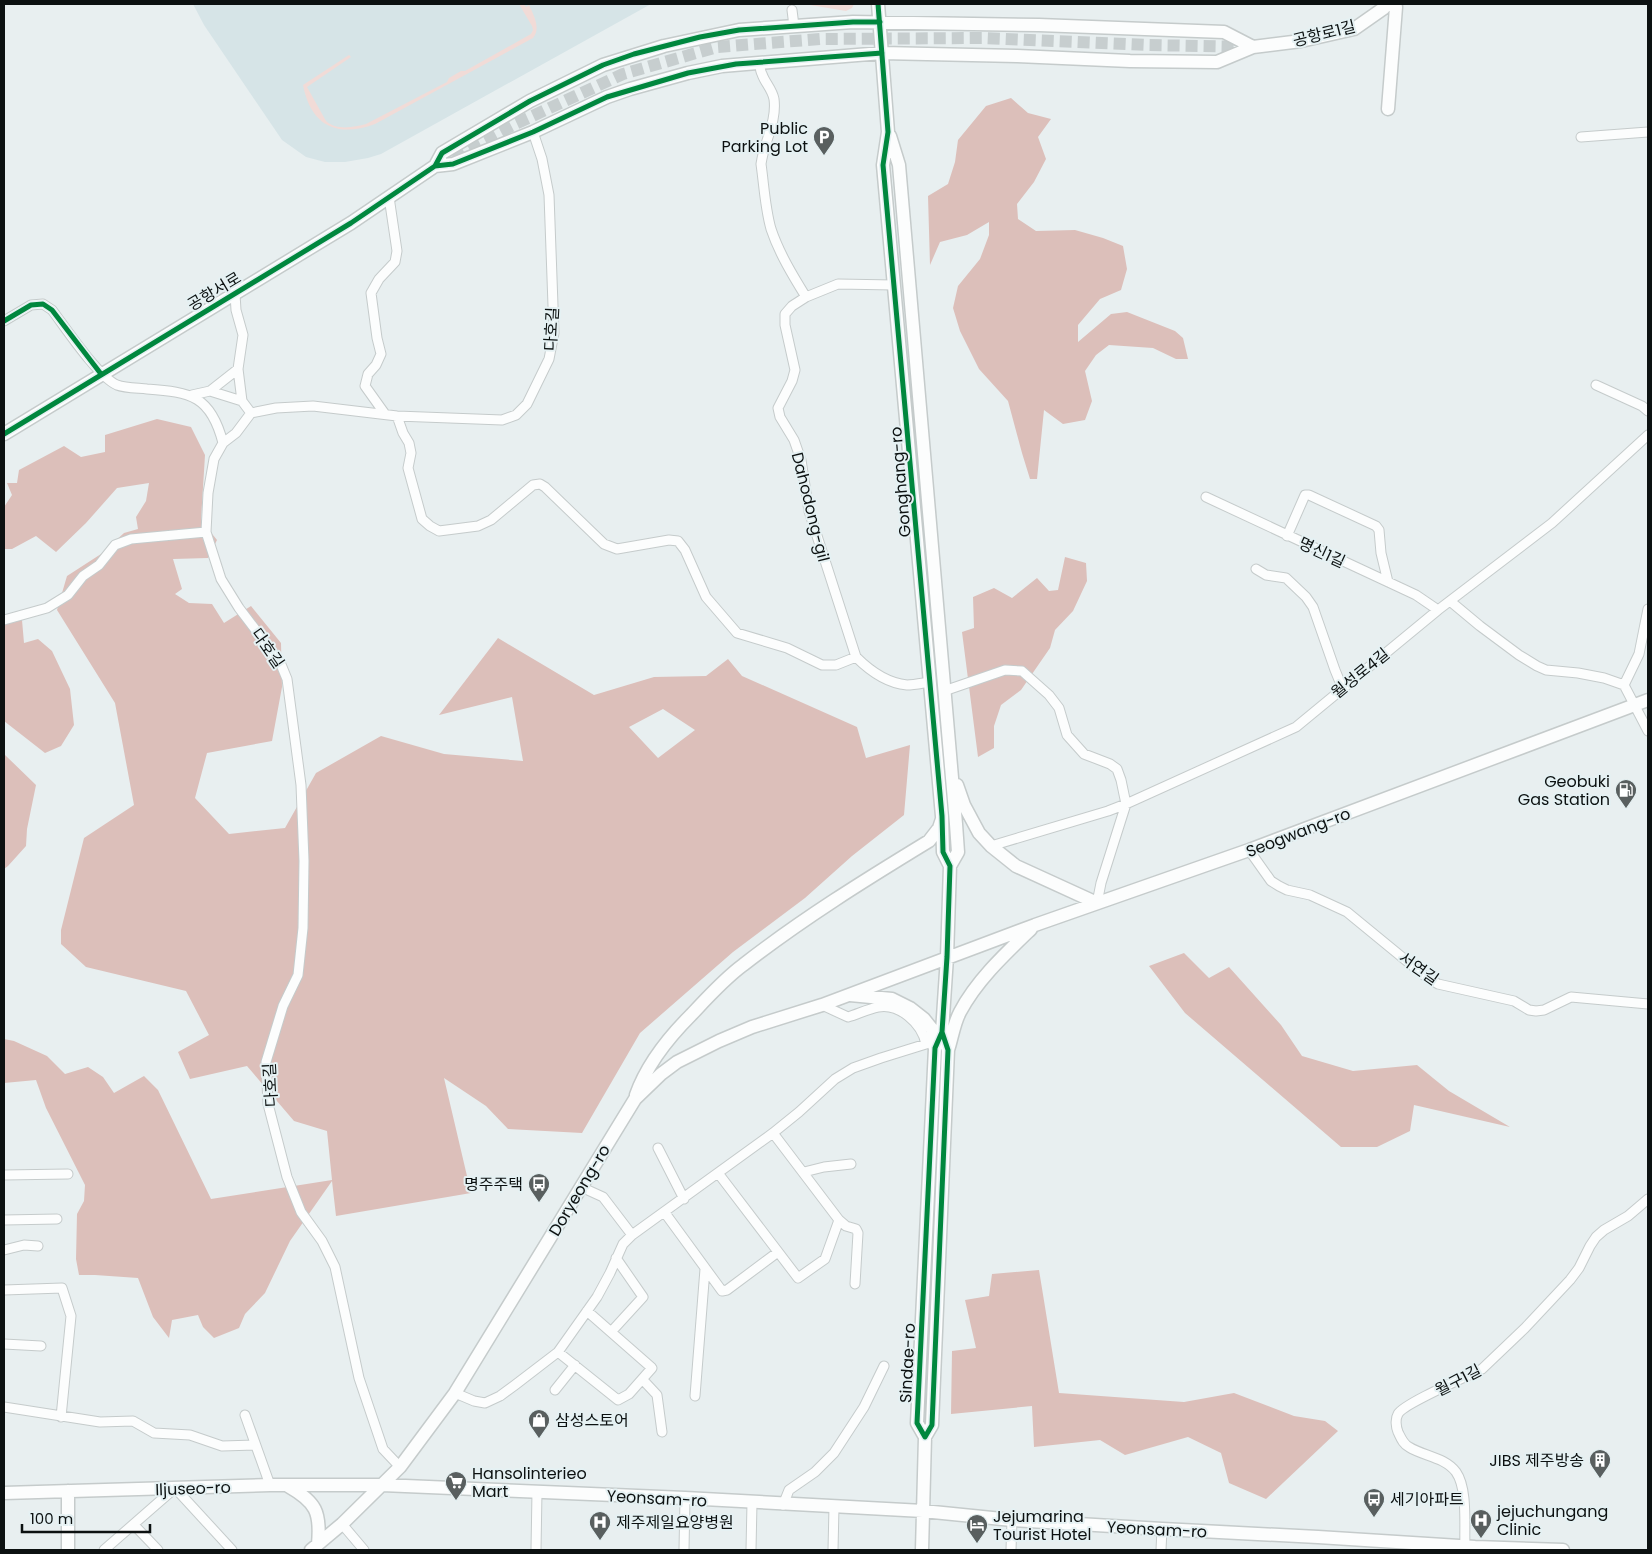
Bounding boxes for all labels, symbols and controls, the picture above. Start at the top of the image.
street label: 공항로1길 [1290,15,1358,52]
place label: Public Parking Lot [721,117,808,158]
parking icon: Public Parking Lot [812,125,836,156]
street label: 공항서로 [183,266,246,316]
street label: 다호길 [539,306,564,352]
street label: Gonghang-ro [884,426,917,538]
street label: Dahodong-gil [786,450,835,564]
street label: 명신1길 [1295,532,1349,573]
street label: 다호길 [246,624,290,673]
street label: 월성로4길 [1326,643,1394,704]
place label: Geobuki Gas Station [1518,770,1610,811]
fuel station icon: Geobuki Gas Station [1614,778,1638,809]
street label: Seogwang-ro [1243,802,1354,863]
street label: 서연길 [1394,946,1443,990]
street label: 다호길 [258,1062,283,1108]
street label: Doryeong-ro [543,1140,616,1240]
bus stop icon: 명주주택 [527,1172,551,1203]
place label: 명주주택 [464,1173,523,1196]
street label: Sindae-ro [894,1322,921,1404]
street label: 월구1길 [1431,1359,1485,1402]
shop icon: 삼성스토어 [527,1408,551,1439]
place label: 삼성스토어 [555,1409,629,1432]
building icon: JIBS 제주방송 [1588,1448,1612,1479]
place label: JIBS 제주방송 [1489,1449,1584,1472]
place label: Hansolinterieo Mart [472,1462,587,1503]
supermarket icon: Hansolinterieo Mart [444,1470,468,1501]
street label: Iljuseo-ro [155,1476,231,1501]
street label: Yeonsam-ro [606,1484,708,1513]
bus stop icon: 세기아파트 [1362,1487,1386,1518]
place label: 세기아파트 [1390,1488,1464,1511]
place label: jejuchungang Clinic [1496,1500,1608,1541]
scale bar [22,1502,150,1534]
place label: Jejumarina Tourist Hotel [993,1505,1091,1546]
text: 100 m [30,1508,73,1529]
hospital icon: jejuchungang Clinic [1469,1508,1493,1539]
hospital icon: 제주제일요양병원 [588,1510,612,1541]
place label: 제주제일요양병원 [616,1511,734,1534]
hotel icon: Jejumarina Tourist Hotel [965,1513,989,1544]
street label: Yeonsam-ro [1106,1515,1208,1544]

